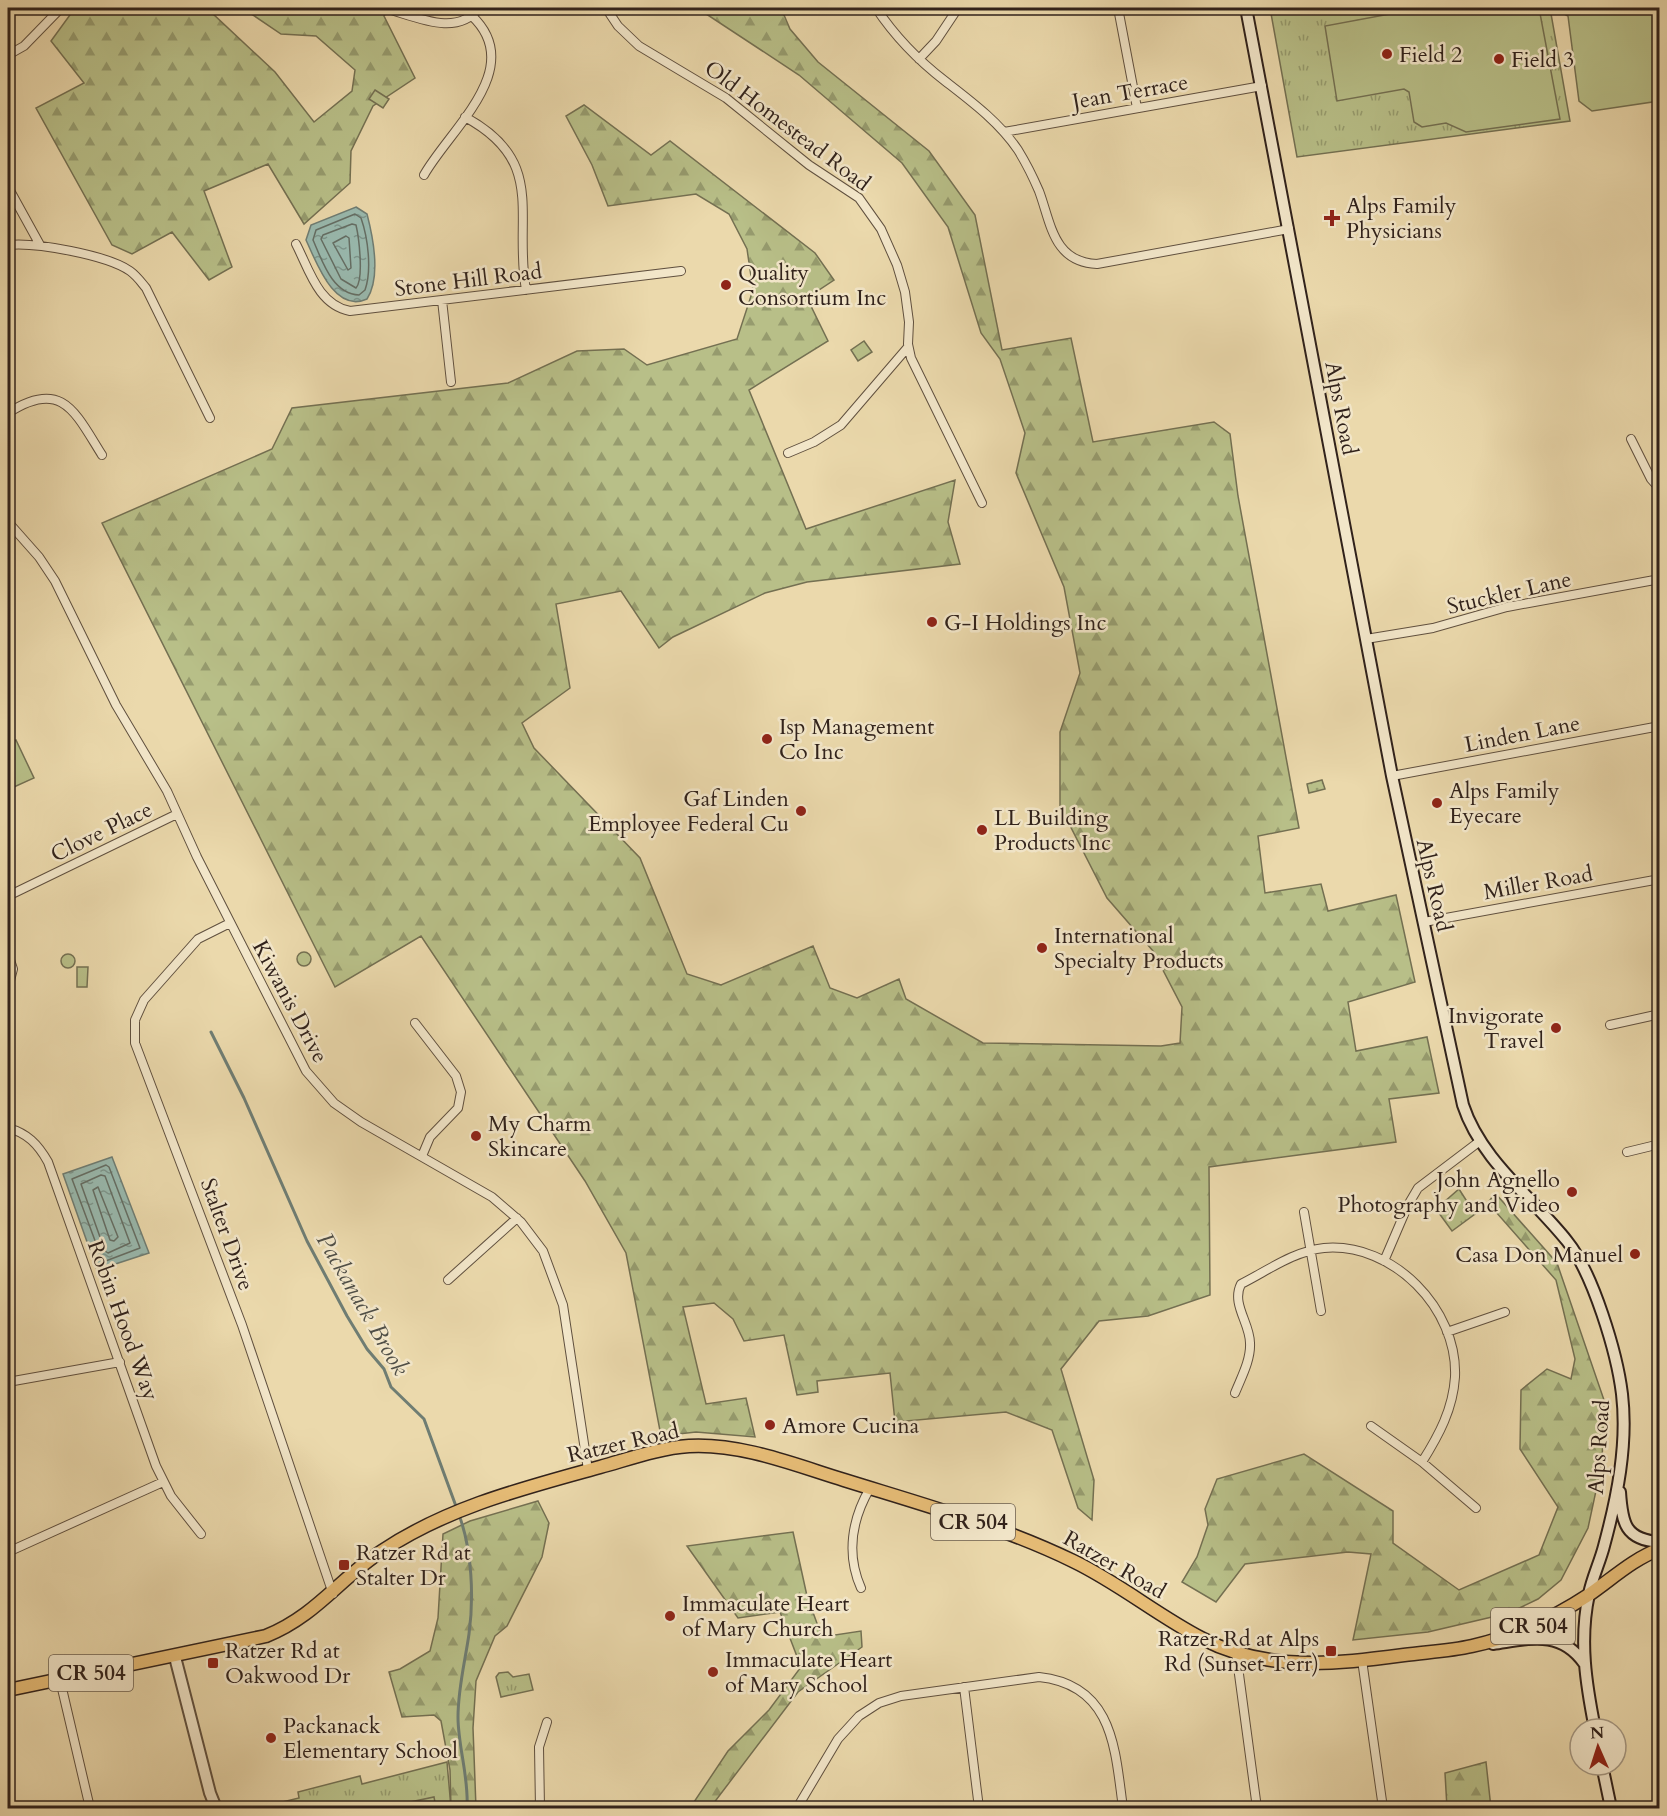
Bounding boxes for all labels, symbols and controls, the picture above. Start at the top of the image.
place label: Field 2 [1399,40,1462,70]
place label: Field 3 [1511,45,1574,75]
marker: Field 2 [1380,47,1394,61]
marker: Field 3 [1492,52,1506,66]
street label: Old Homestead Road [698,53,877,198]
street label: Jean Terrace [1067,67,1190,117]
place label: Alps Family Physicians [1346,191,1457,246]
marker: Alps Family Physicians [1323,209,1341,227]
street label: Stone Hill Road [393,256,544,304]
place label: Quality Consortium Inc [738,258,886,313]
marker: Quality Consortium Inc [719,278,733,292]
street label: Alps Road [1317,359,1365,458]
street label: Stuckler Lane [1444,564,1574,622]
place label: G-I Holdings Inc [944,608,1107,638]
marker: G-I Holdings Inc [925,615,939,629]
street label: Linden Lane [1462,708,1583,760]
place label: Isp Management Co Inc [779,712,934,767]
marker: Isp Management Co Inc [760,732,774,746]
place label: Alps Family Eyecare [1449,776,1560,831]
place label: Gaf Linden Employee Federal Cu [588,784,789,839]
street label: Clove Place [46,794,157,869]
marker: Alps Family Eyecare [1430,796,1444,810]
place label: LL Building Products Inc [994,803,1111,858]
marker: Gaf Linden Employee Federal Cu [794,804,808,818]
marker: LL Building Products Inc [975,823,989,837]
street label: Alps Road [1409,836,1459,935]
street label: Miller Road [1481,859,1595,907]
place label: International Specialty Products [1054,921,1224,976]
street label: Kiwanis Drive [245,935,335,1068]
marker: International Specialty Products [1035,941,1049,955]
place label: Invigorate Travel [1448,1001,1544,1056]
marker: Invigorate Travel [1549,1021,1563,1035]
place label: My Charm Skincare [488,1109,592,1164]
marker: My Charm Skincare [469,1129,483,1143]
place label: John Agnello Photography and Video [1337,1165,1560,1220]
street label: Stalter Drive [193,1174,261,1295]
marker: John Agnello Photography and Video [1565,1185,1579,1199]
water label: Packanack Brook [308,1227,417,1382]
street label: Robin Hood Way [80,1236,166,1405]
place label: Casa Don Manuel [1455,1240,1623,1270]
marker: Casa Don Manuel [1628,1247,1642,1261]
street label: Alps Road [1581,1399,1617,1495]
place label: Amore Cucina [782,1411,920,1441]
street label: Ratzer Road [564,1415,682,1470]
marker: Amore Cucina [763,1418,777,1432]
road number: CR 504 [931,1504,1015,1540]
street label: Ratzer Road [1058,1523,1172,1606]
place label: Ratzer Rd at Stalter Dr [356,1538,471,1593]
marker: Ratzer Rd at Stalter Dr [337,1558,351,1572]
place label: Immaculate Heart of Mary Church [682,1589,849,1644]
road number: CR 504 [1491,1608,1575,1644]
marker: Immaculate Heart of Mary Church [663,1609,677,1623]
place label: Ratzer Rd at Alps Rd (Sunset Terr) [1158,1624,1319,1679]
place label: Ratzer Rd at Oakwood Dr [225,1636,351,1691]
marker: Ratzer Rd at Alps Rd (Sunset Terr) [1324,1644,1338,1658]
place label: Immaculate Heart of Mary School [725,1645,892,1700]
road number: CR 504 [49,1655,133,1691]
marker: Ratzer Rd at Oakwood Dr [206,1656,220,1670]
marker: Immaculate Heart of Mary School [706,1665,720,1679]
place label: Packanack Elementary School [283,1711,458,1766]
north arrow [1568,1717,1628,1777]
text: N [1590,1722,1605,1744]
marker: Packanack Elementary School [264,1731,278,1745]

